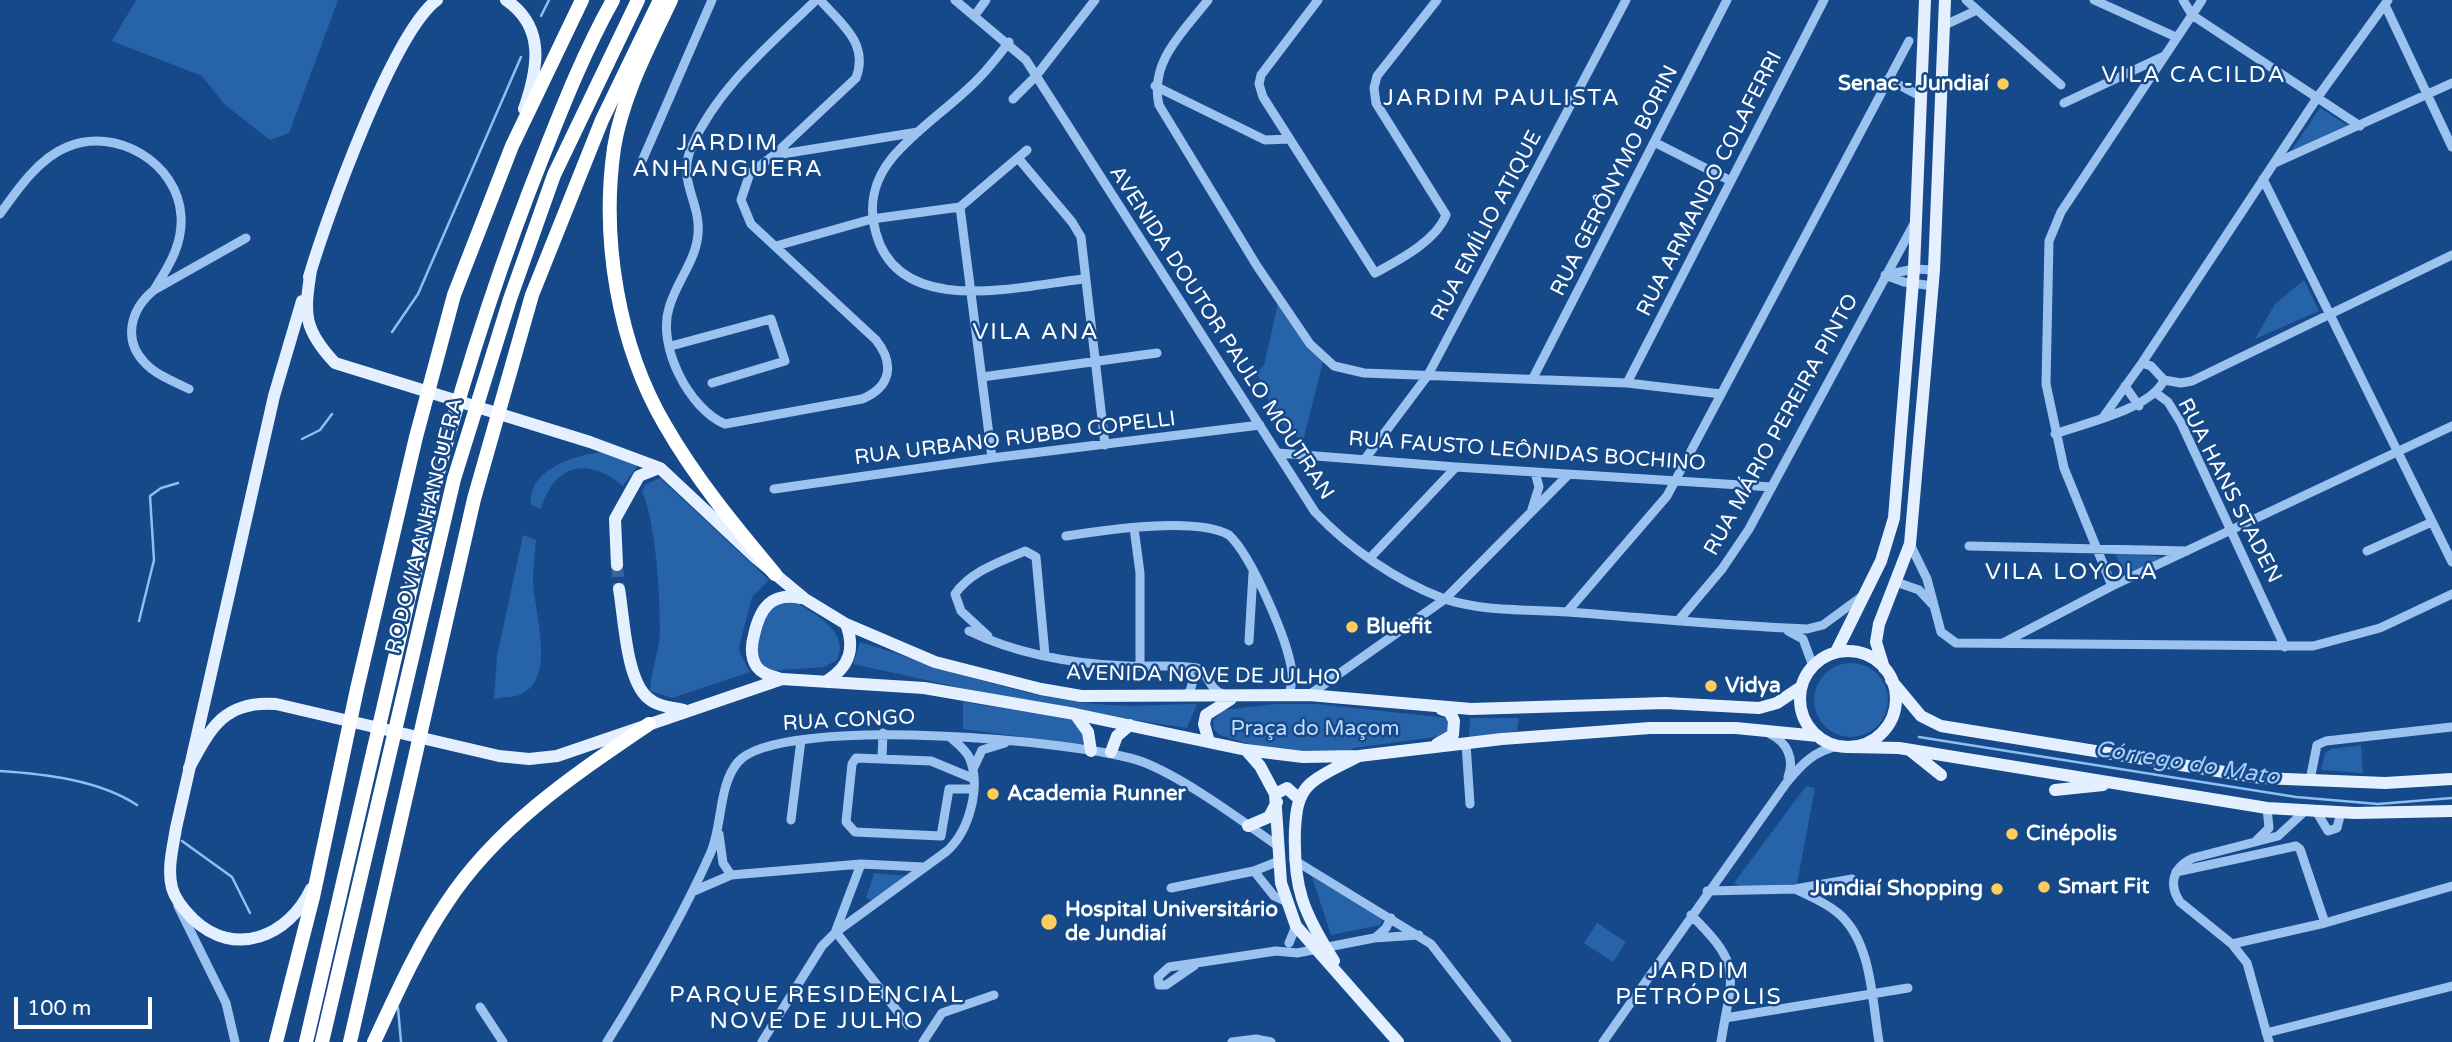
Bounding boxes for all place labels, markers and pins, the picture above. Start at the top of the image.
place label: Senac - Jundiaí [1838,71,1989,97]
marker: Senac - Jundiaí [1995,76,2011,92]
place label: Bluefit [1366,614,1432,640]
marker: Bluefit [1344,619,1360,635]
place label: Vidya [1725,673,1781,699]
marker: Vidya [1703,678,1719,694]
place label: Academia Runner [1007,781,1186,807]
marker: Academia Runner [985,786,1001,802]
place label: Cinépolis [2026,821,2117,847]
marker: Cinépolis [2004,826,2020,842]
place label: Smart Fit [2058,874,2149,900]
place label: Jundiaí Shopping [1811,876,1983,902]
marker: Smart Fit [2036,879,2052,895]
marker: Jundiaí Shopping [1989,881,2005,897]
place label: Hospital Universitário de Jundiaí [1065,897,1278,947]
marker: Hospital Universitário de Jundiaí [1039,912,1059,932]

